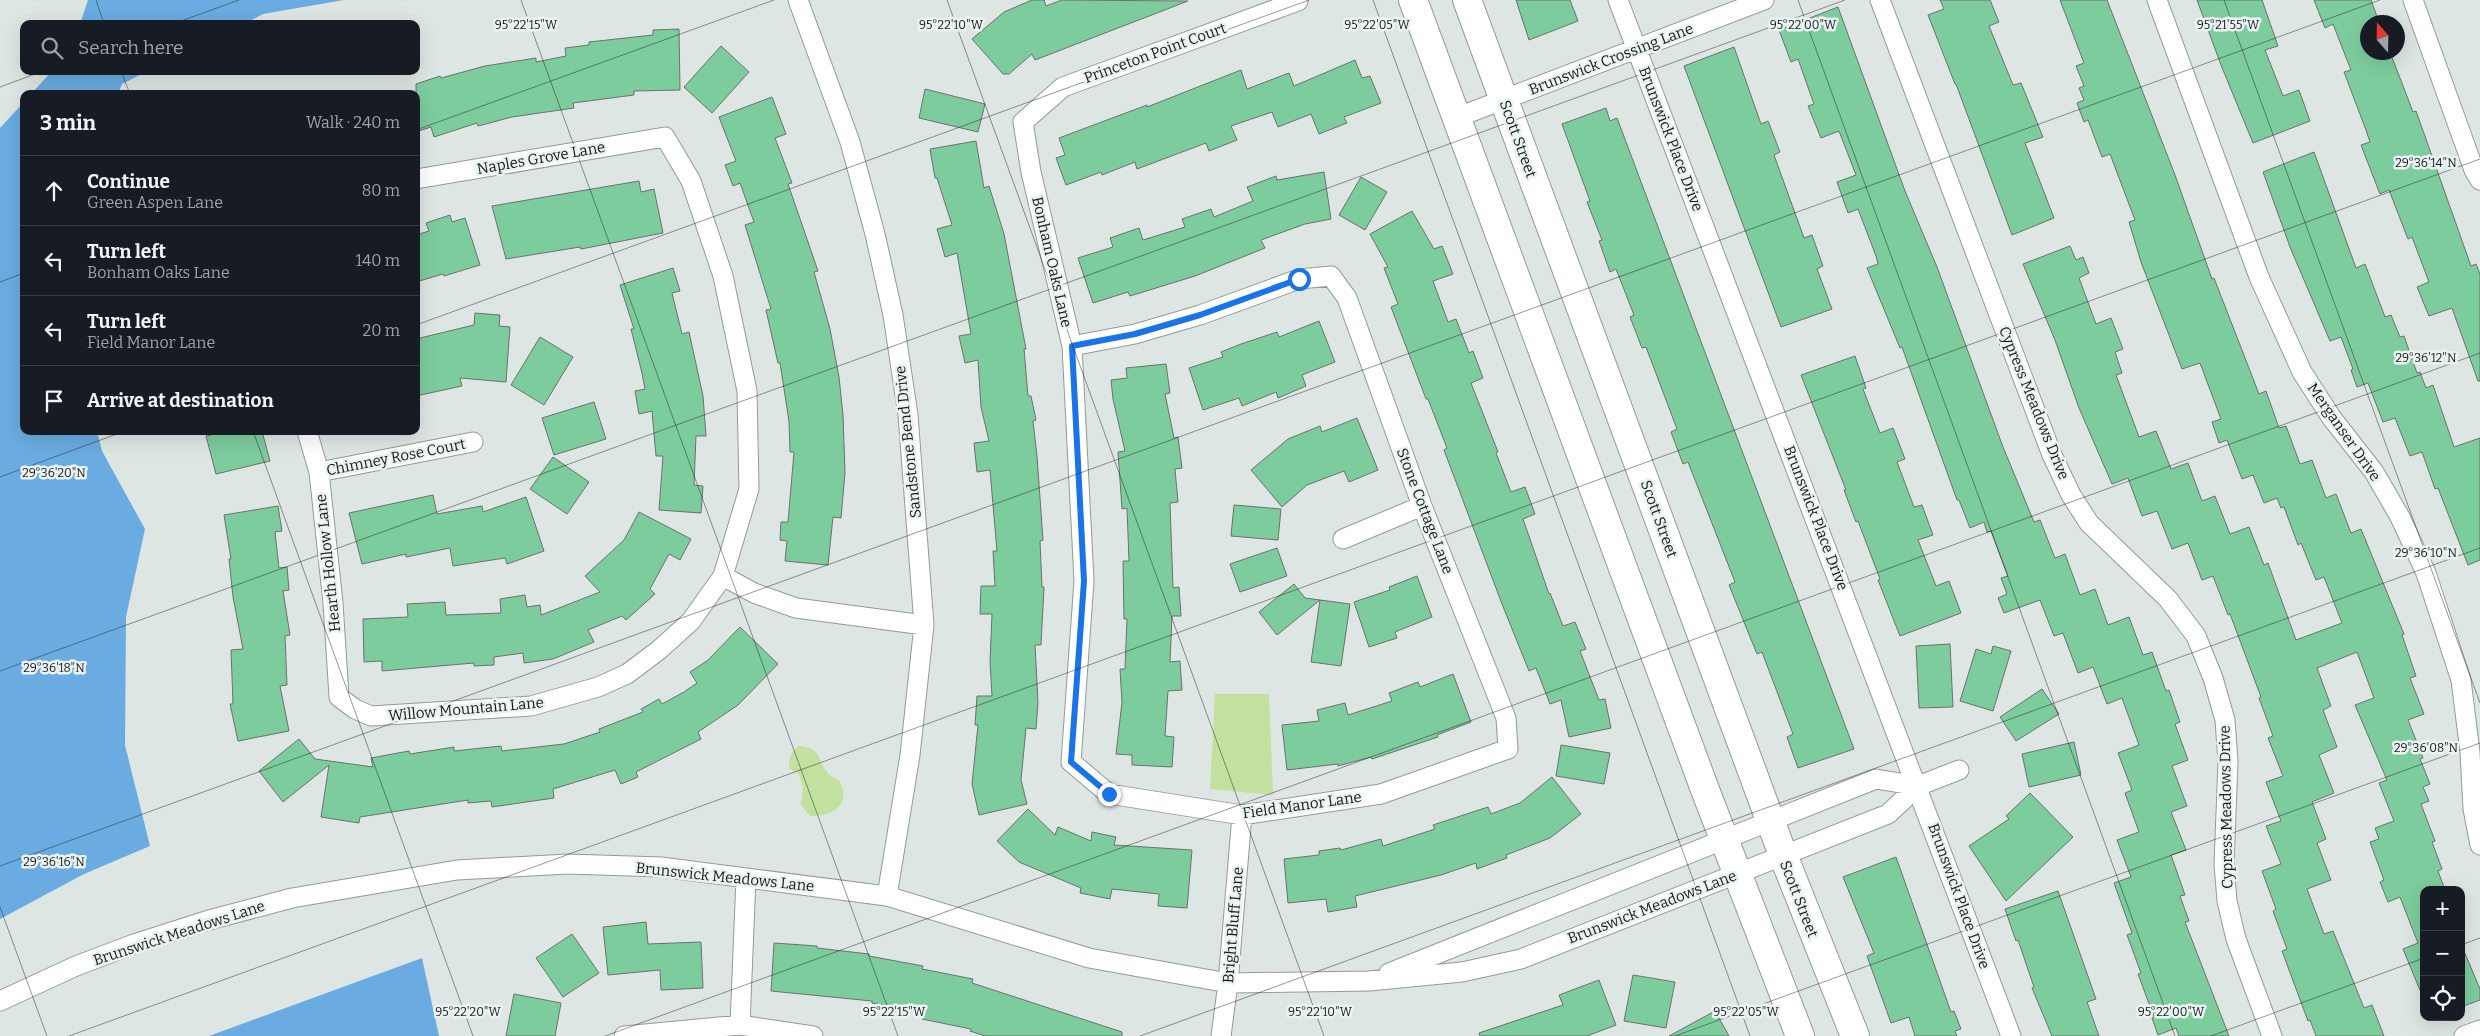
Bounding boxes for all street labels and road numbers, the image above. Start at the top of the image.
street label: Princeton Point Court [1081,19,1229,87]
street label: Brunswick Crossing Lane [1526,19,1696,99]
street label: Brunswick Place Drive [1635,64,1707,214]
street label: Scott Street [1496,98,1541,181]
street label: Naples Grove Lane [475,138,607,178]
street label: Bonham Oaks Lane [1028,195,1076,329]
street label: Cypress Meadows Drive [1995,324,2073,482]
street label: Sandstone Bend Drive [891,365,925,519]
street label: Merganser Drive [2303,380,2385,484]
street label: Chimney Rose Court [325,435,468,479]
street label: Brunswick Place Drive [1780,443,1852,593]
street label: Stone Cottage Lane [1393,445,1457,577]
street label: Scott Street [1637,478,1682,561]
street label: Hearth Hollow Lane [312,493,344,633]
street label: Willow Mountain Lane [387,693,545,725]
street label: Cypress Meadows Drive [2216,725,2236,889]
street label: Field Manor Lane [1241,788,1363,822]
street label: Brunswick Place Drive [1924,821,1994,971]
street label: Scott Street [1776,858,1822,941]
street label: Brunswick Meadows Lane [635,859,815,895]
street label: Bright Bluff Lane [1219,866,1247,984]
street label: Brunswick Meadows Lane [1565,866,1739,948]
street label: Brunswick Meadows Lane [91,897,267,969]

